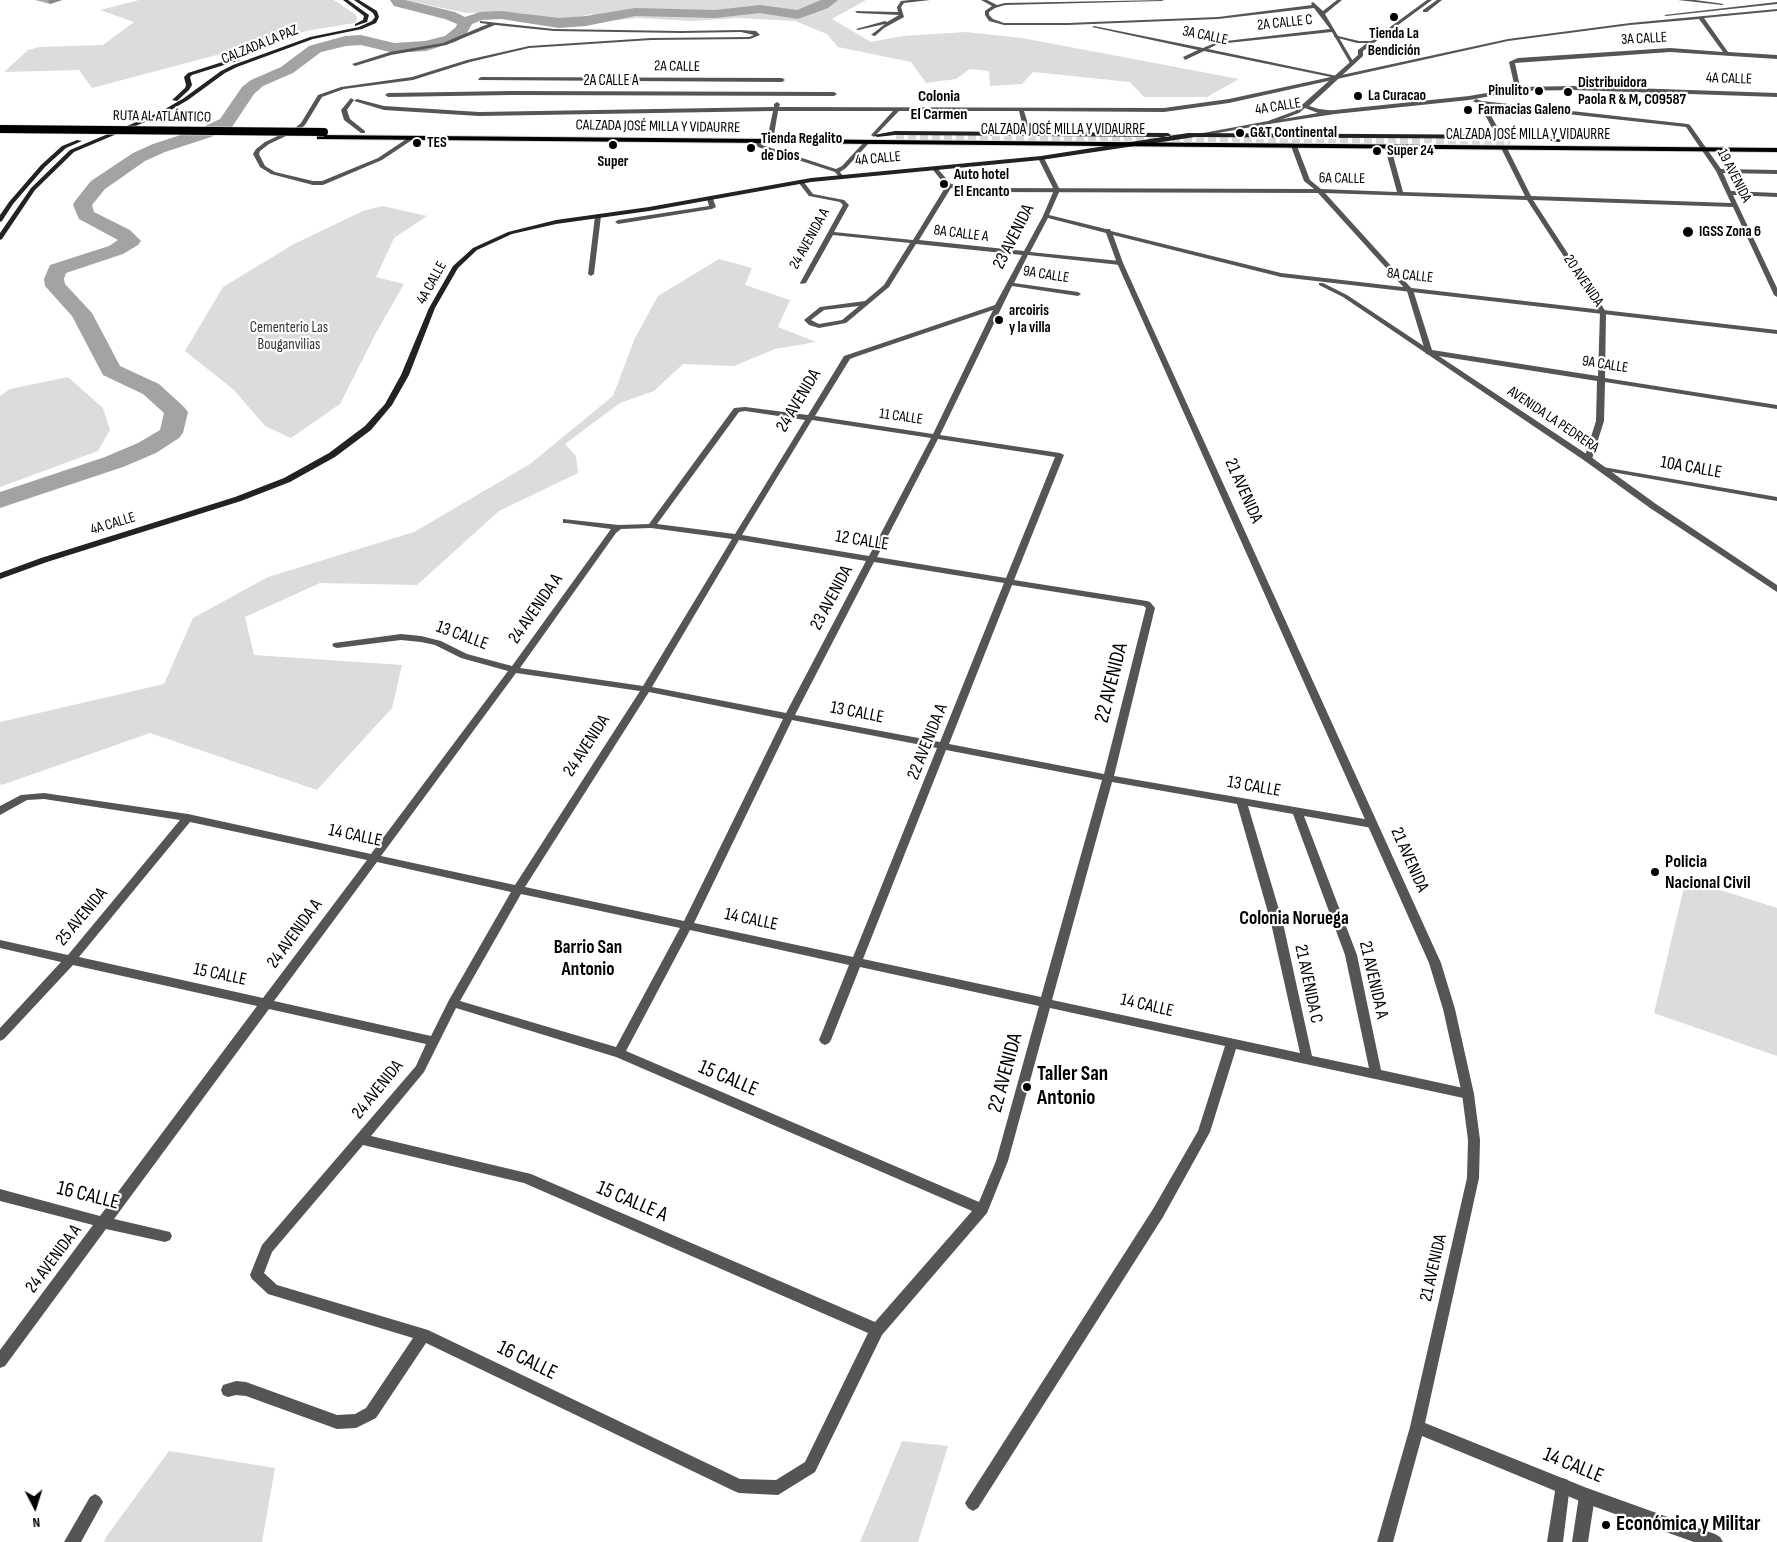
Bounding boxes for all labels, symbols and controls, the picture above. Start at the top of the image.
street label: 2A CALLE C [1256,11,1314,35]
marker: Tienda La Bendición [1388,11,1400,23]
street label: CALZADA LA PAZ [219,21,301,69]
street label: 3A CALLE [1181,22,1229,50]
place label: Tienda La Bendición [1368,25,1420,60]
street label: 3A CALLE [1621,29,1667,49]
street label: 2A CALLE [654,58,700,76]
street label: 4A CALLE [1706,69,1752,89]
street label: 2A CALLE A [584,72,638,90]
place label: Distribuidora Paola R & M, C09587 [1578,74,1686,109]
place label: Pinulito [1488,82,1529,100]
marker: Pinulito [1533,85,1545,97]
marker: Distribuidora Paola R & M, C09587 [1562,86,1574,98]
district label: Colonia El Carmen [911,87,967,125]
place label: La Curacao [1368,87,1426,105]
marker: La Curacao [1352,90,1364,102]
street label: 4A CALLE [1254,95,1302,119]
place label: Farmacias Galeno [1478,101,1571,119]
marker: Farmacias Galeno [1462,104,1474,116]
street label: RUTA AL ATLÁNTICO [113,107,211,127]
street label: CALZADA JOSÉ MILLA Y VIDAURRE [575,117,741,137]
street label: CALZADA JOSÉ MILLA Y VIDAURRE [981,121,1145,139]
place label: G&T Continental [1250,124,1337,142]
street label: CALZADA JOSÉ MILLA Y VIDAURRE [1446,126,1610,144]
marker: G&T Continental [1234,127,1246,139]
place label: Tienda Regalito de Dios [761,130,842,165]
place label: TES [427,134,447,152]
marker: TES [411,137,423,149]
marker: Super [607,139,619,151]
marker: Tienda Regalito de Dios [745,142,757,154]
place label: Super 24 [1387,142,1434,160]
marker: Super 24 [1371,145,1383,157]
street label: 19 AVENIDA [1713,146,1755,206]
street label: 4A CALLE [854,148,902,170]
place label: Super [598,153,628,171]
place label: Auto hotel El Encanto [954,166,1010,201]
street label: 6A CALLE [1319,170,1365,188]
marker: Auto hotel El Encanto [938,178,950,190]
street label: 23 AVENIDA [989,201,1039,273]
street label: 24 AVENIDA A [786,205,834,273]
street label: 8A CALLE A [933,222,989,246]
place label: IGSS Zona 6 [1699,223,1761,241]
marker: IGSS Zona 6 [1681,225,1695,239]
street label: 20 AVENIDA [1559,252,1607,310]
street label: 4A CALLE [413,258,451,308]
street label: 9A CALLE [1022,262,1070,288]
street label: 8A CALLE [1386,265,1434,287]
place label: arcoiris y la villa [1009,302,1051,337]
marker: arcoiris y la villa [993,314,1005,326]
park label: Cementerio Las Bouganvilias [250,319,328,354]
street label: 9A CALLE [1581,352,1629,378]
street label: 24 AVENIDA [772,366,826,436]
street label: AVENIDA LA PEDRERA [1504,383,1602,457]
street label: 11 CALLE [878,405,924,429]
street label: 10A CALLE [1659,452,1723,484]
street label: 21 AVENIDA [1219,455,1267,527]
street label: 4A CALLE [88,509,138,539]
street label: 12 CALLE [834,526,890,556]
street label: 23 AVENIDA [806,562,858,634]
street label: 24 AVENIDA A [504,570,568,648]
street label: 13 CALLE [433,617,491,655]
street label: 22 AVENIDA [1090,641,1134,725]
street label: 13 CALLE [828,697,886,729]
street label: 22 AVENIDA A [903,701,953,783]
street label: 24 AVENIDA [559,711,615,781]
street label: 13 CALLE [1226,772,1282,802]
street label: 14 CALLE [326,820,384,852]
street label: 21 AVENIDA [1385,824,1433,896]
place label: Policia Nacional Civil [1665,851,1751,894]
marker: Policia Nacional Civil [1649,866,1661,878]
street label: 25 AVENIDA [51,884,113,950]
street label: 24 AVENIDA A [263,895,327,973]
street label: 14 CALLE [722,904,780,936]
district label: Colonia Noruega [1239,908,1349,930]
district label: Barrio San Antonio [554,937,622,981]
street label: 21 AVENIDA A [1354,939,1392,1021]
street label: 21 AVENIDA C [1289,943,1327,1025]
street label: 15 CALLE [192,959,248,991]
street label: 14 CALLE [1118,989,1176,1023]
street label: 22 AVENIDA [983,1031,1029,1115]
street label: 15 CALLE [694,1055,762,1103]
street label: 24 AVENIDA [348,1056,408,1124]
place label: Taller San Antonio [1037,1062,1108,1112]
marker: Taller San Antonio [1021,1081,1033,1093]
street label: 16 CALLE [54,1176,122,1216]
street label: 15 CALLE A [593,1176,671,1228]
street label: 24 AVENIDA A [21,1221,87,1297]
street label: 21 AVENIDA [1416,1232,1452,1304]
street label: 16 CALLE [493,1336,561,1386]
street label: 14 CALLE [1539,1443,1607,1489]
north arrow [10,1482,60,1532]
place label: Económica y Militar [1616,1512,1761,1538]
text: N [32,1514,41,1531]
marker: Económica y Militar [1600,1519,1612,1531]

